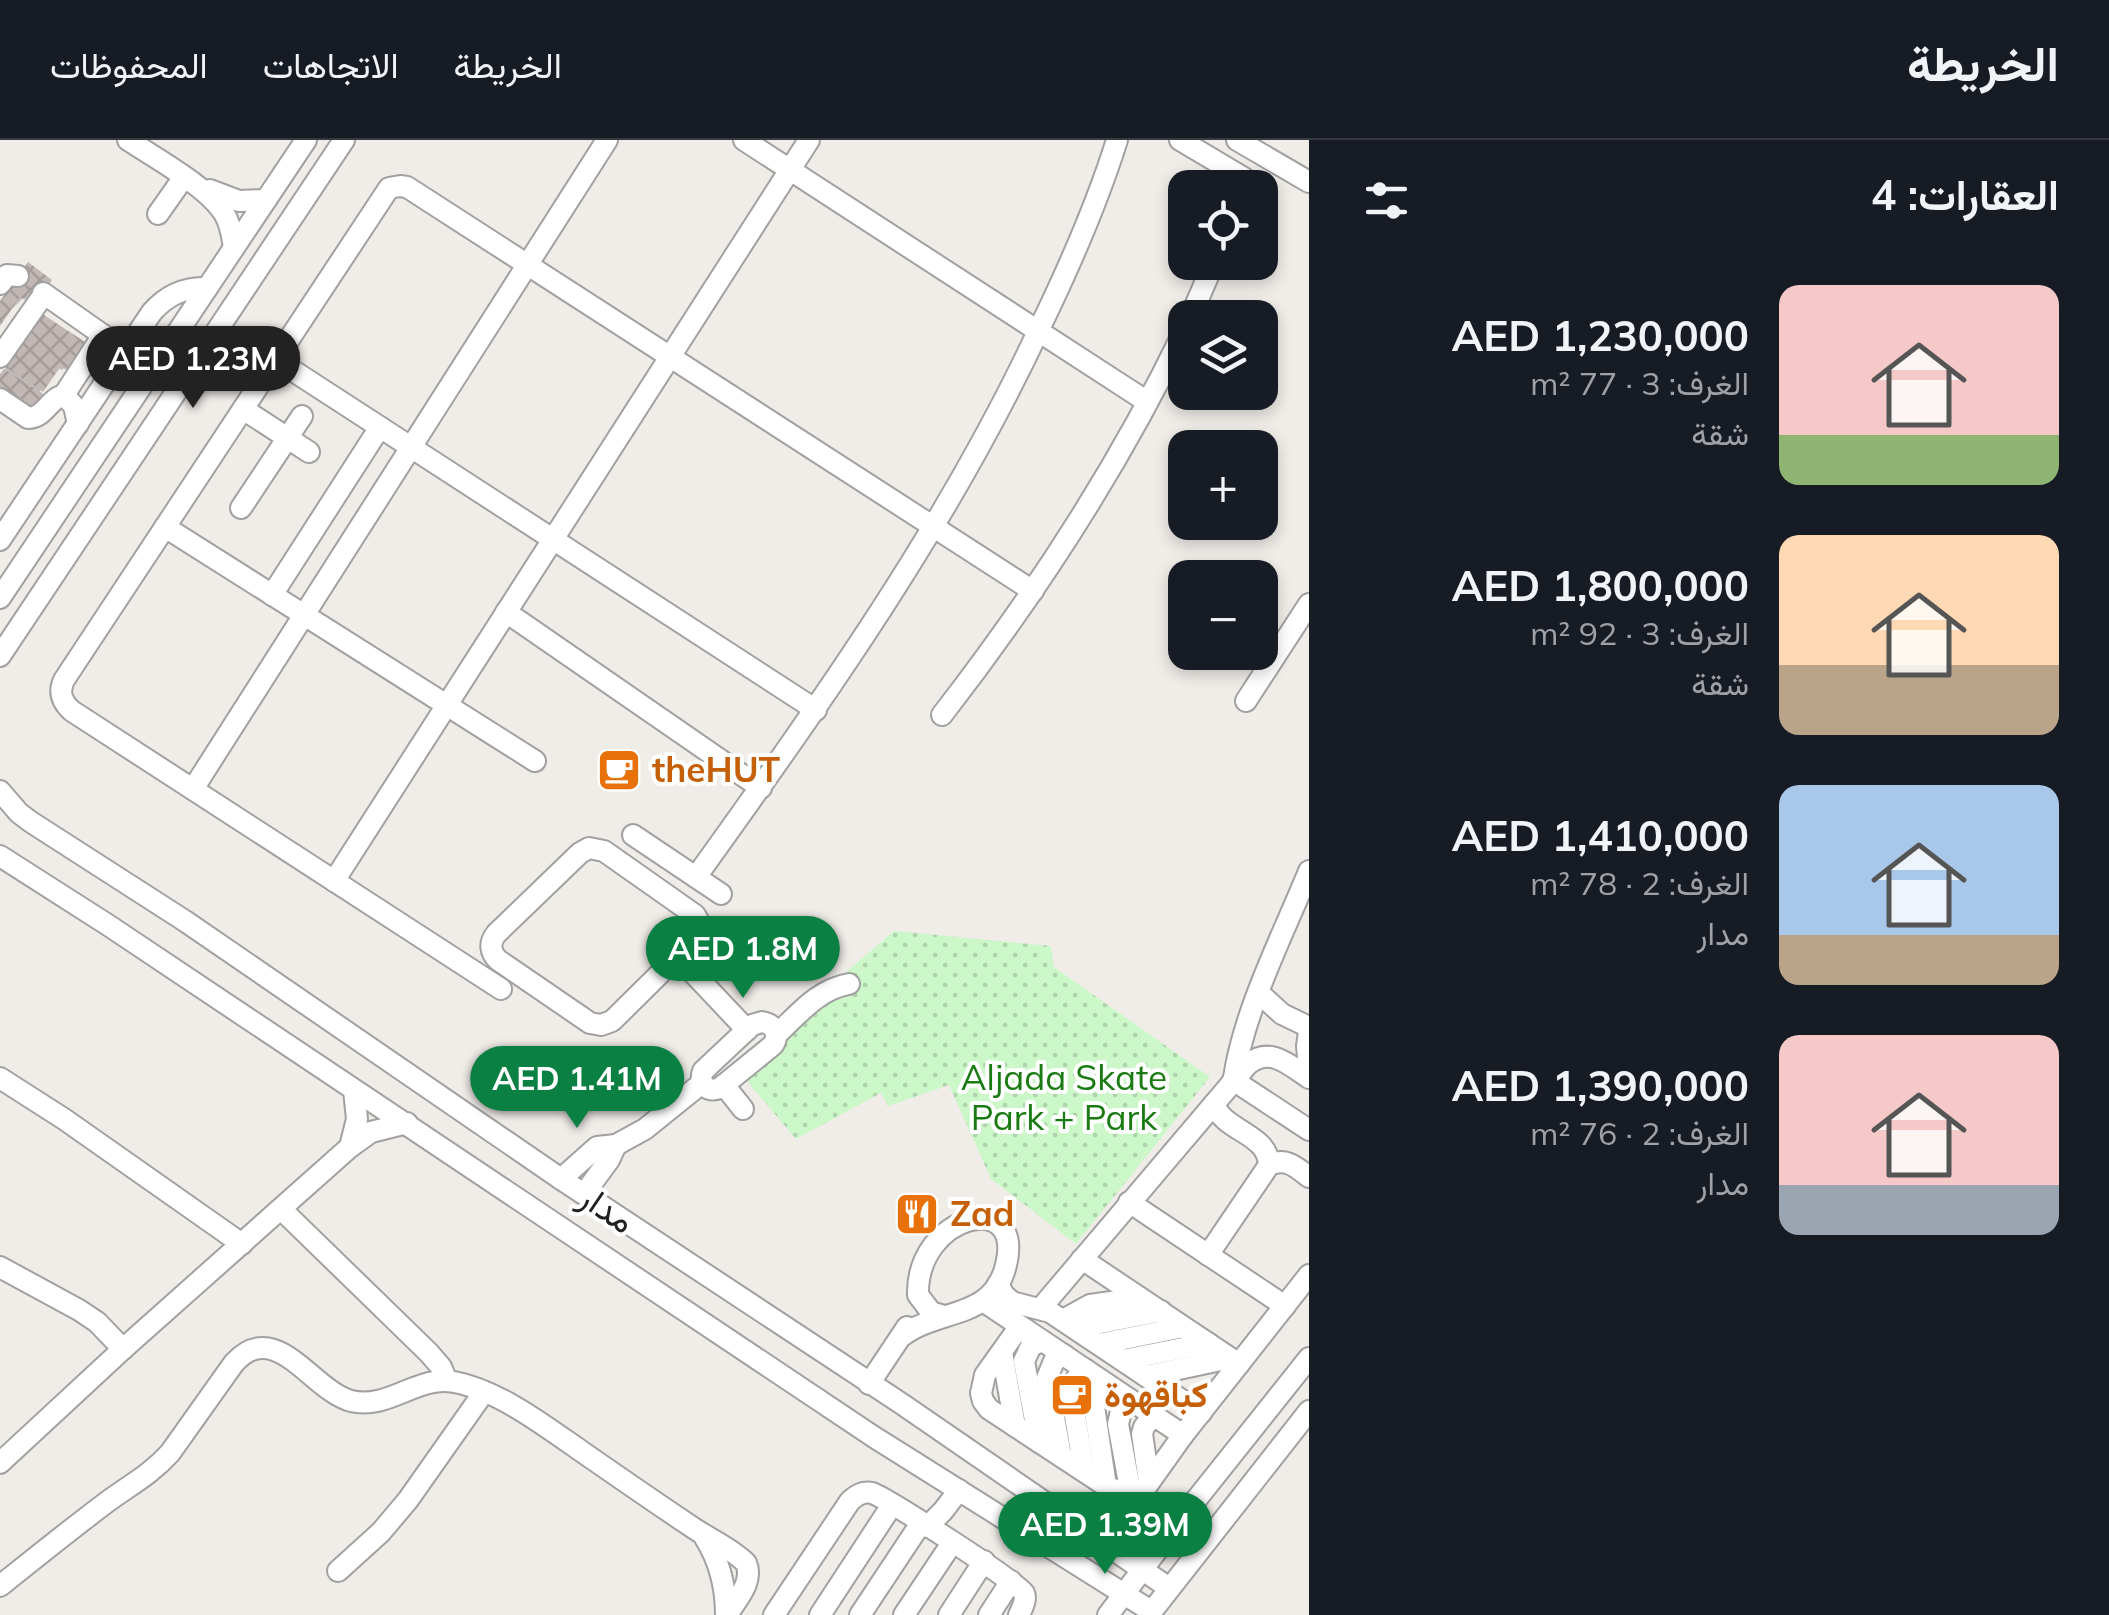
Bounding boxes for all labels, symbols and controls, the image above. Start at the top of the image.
text: الخريطة [1907,33,2059,93]
text: المحفوظات [50,43,208,87]
text: الاتجاهات [263,43,399,87]
text: الخريطة [454,43,562,87]
text: العقارات: 4 [1871,168,2059,221]
map controls [1168,170,1278,670]
button: locate [1168,170,1278,280]
icon: filters [1359,173,1414,228]
button: layers [1168,300,1278,410]
text: AED 1,230,000 [1452,309,1749,362]
icon: home [1859,325,1979,445]
pin: AED 1.23M [79,326,307,411]
text: AED 1.23M [108,338,278,378]
text: الغرف: 3 · 77 m² [1530,363,1749,403]
text: شقة [1691,413,1749,453]
button: + [1168,430,1278,540]
text: AED 1,800,000 [1452,559,1749,612]
button: − [1168,560,1278,670]
icon: home [1859,575,1979,695]
text: الغرف: 3 · 92 m² [1530,613,1749,653]
text: شقة [1691,663,1749,703]
cafe icon: theHUT [596,747,642,793]
place label: theHUT [652,747,781,791]
text: AED 1,410,000 [1452,809,1749,862]
icon: home [1859,825,1979,945]
text: الغرف: 2 · 78 m² [1530,863,1749,903]
text: مدار [1697,913,1749,953]
pin: AED 1.8M [640,916,846,1001]
text: AED 1.8M [668,928,818,968]
pin: AED 1.41M [463,1046,691,1131]
park label: Aljada Skate Park + Park [961,1055,1167,1139]
text: AED 1.41M [492,1058,662,1098]
text: AED 1,390,000 [1452,1059,1749,1112]
icon: home [1859,1075,1979,1195]
text: الغرف: 2 · 76 m² [1530,1113,1749,1153]
text: مدار [1697,1163,1749,1203]
street label: مدار [570,1173,644,1243]
restaurant icon: Zad [894,1191,940,1237]
place label: Zad [950,1191,1014,1235]
cafe icon: كباقهوة [1049,1372,1095,1418]
place label: كباقهوة [1104,1372,1208,1417]
pin: AED 1.39M [991,1492,1219,1577]
text: AED 1.39M [1020,1504,1190,1544]

